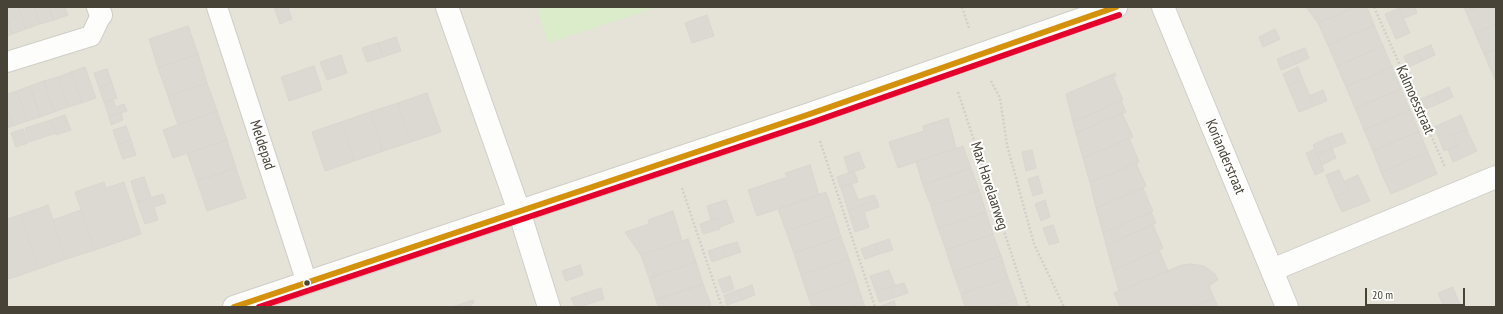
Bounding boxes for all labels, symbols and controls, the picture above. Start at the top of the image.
street label: Kalmoesstraat [1392,63,1438,137]
street label: Korianderstraat [1201,117,1249,197]
street label: Meldepad [246,118,278,172]
street label: Max Havelaarweg [966,140,1012,232]
unlabelled marker [302,278,312,288]
scale bar [1367,280,1467,306]
text: 20 m [1372,287,1393,302]

